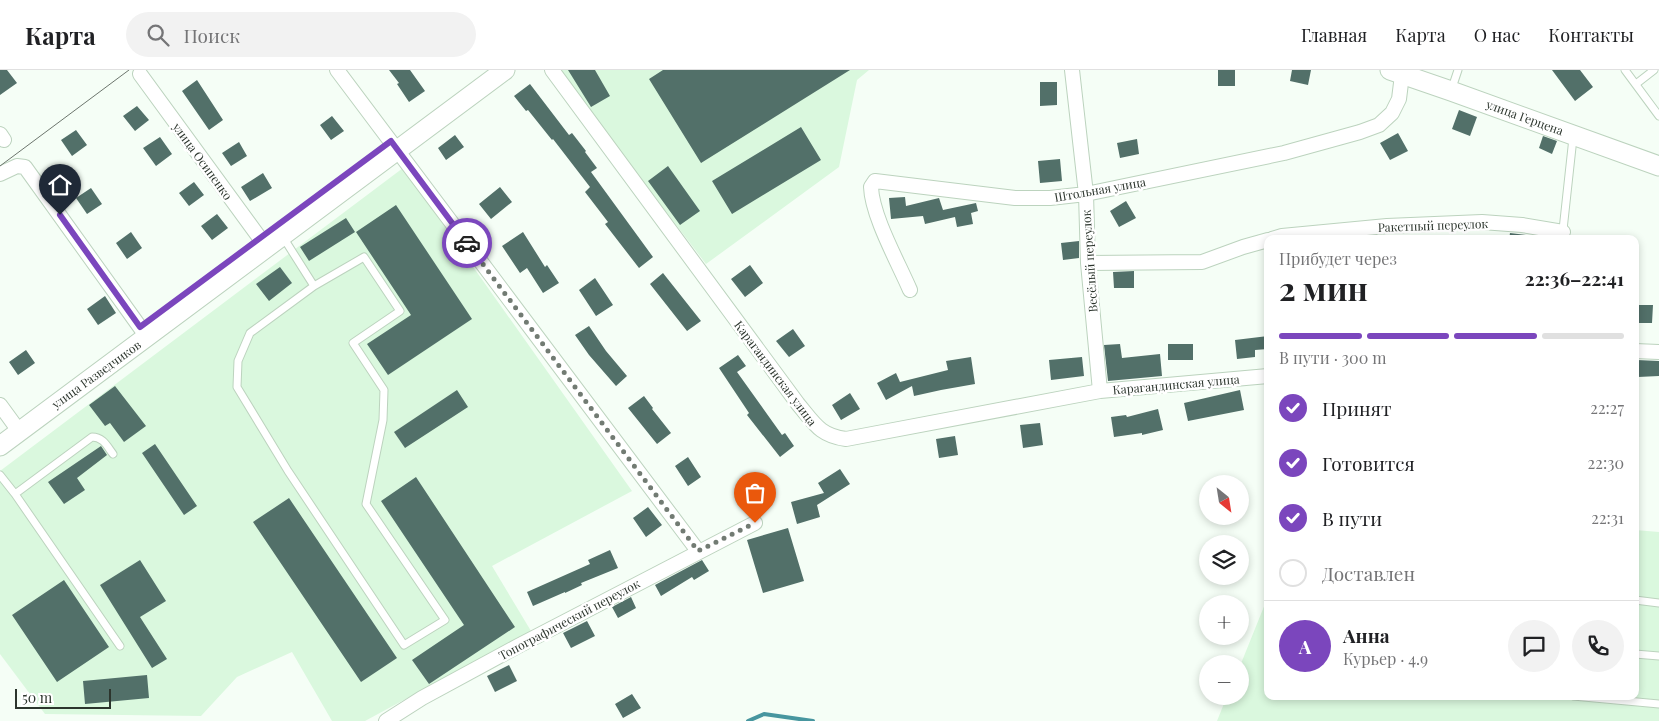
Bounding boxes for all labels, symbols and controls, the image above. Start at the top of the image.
search box [126,12,476,57]
text: Карта [25,19,96,51]
icon: search [144,21,172,49]
text: Поиск [184,22,240,48]
text: Главная [1301,23,1367,47]
text: Карта [1395,23,1446,47]
text: О нас [1474,23,1520,47]
text: Контакты [1548,23,1634,47]
street label: улица Герцена [1483,95,1566,138]
street label: улица Осипенко [169,118,237,203]
pin [39,164,81,215]
icon: home [46,171,74,199]
street label: Штольная улица [1053,173,1147,205]
street label: Весёлый переулок [1077,209,1101,313]
street label: Ракетный переулок [1377,215,1489,235]
courier [442,218,492,268]
icon: car [453,229,481,257]
text: Прибудет через [1279,248,1397,269]
text: 22:36–22:41 [1525,265,1624,291]
text: 2 мин [1279,266,1368,309]
street label: Карагандинская улица [731,317,821,429]
street label: улица Разведчиков [47,336,144,412]
text: В пути · 300 m [1279,347,1386,368]
street label: Карагандинская улица [1112,370,1240,398]
icon: check [1279,394,1307,422]
text: Принят [1322,395,1391,421]
text: 22:27 [1590,397,1624,418]
icon: check [1279,449,1307,477]
text: Готовится [1322,450,1415,476]
text: 22:30 [1588,452,1624,473]
pin [734,472,776,523]
north arrow [1199,475,1249,525]
map controls [1199,475,1249,705]
icon: bag [741,479,769,507]
icon: check [1279,504,1307,532]
text: В пути [1322,505,1382,531]
text: 22:31 [1591,507,1624,528]
button: layers [1199,535,1249,585]
text: Доставлен [1322,560,1415,586]
street label: Топографический переулок [496,575,643,663]
button: + [1199,595,1249,645]
button: chat [1508,620,1560,672]
button: phone [1572,620,1624,672]
text: Анна [1343,622,1390,648]
text: А [1299,633,1311,659]
text: Курьер · 4.9 [1343,648,1428,669]
button: − [1199,655,1249,705]
scale bar [15,686,111,709]
text: 50 m [22,688,52,707]

